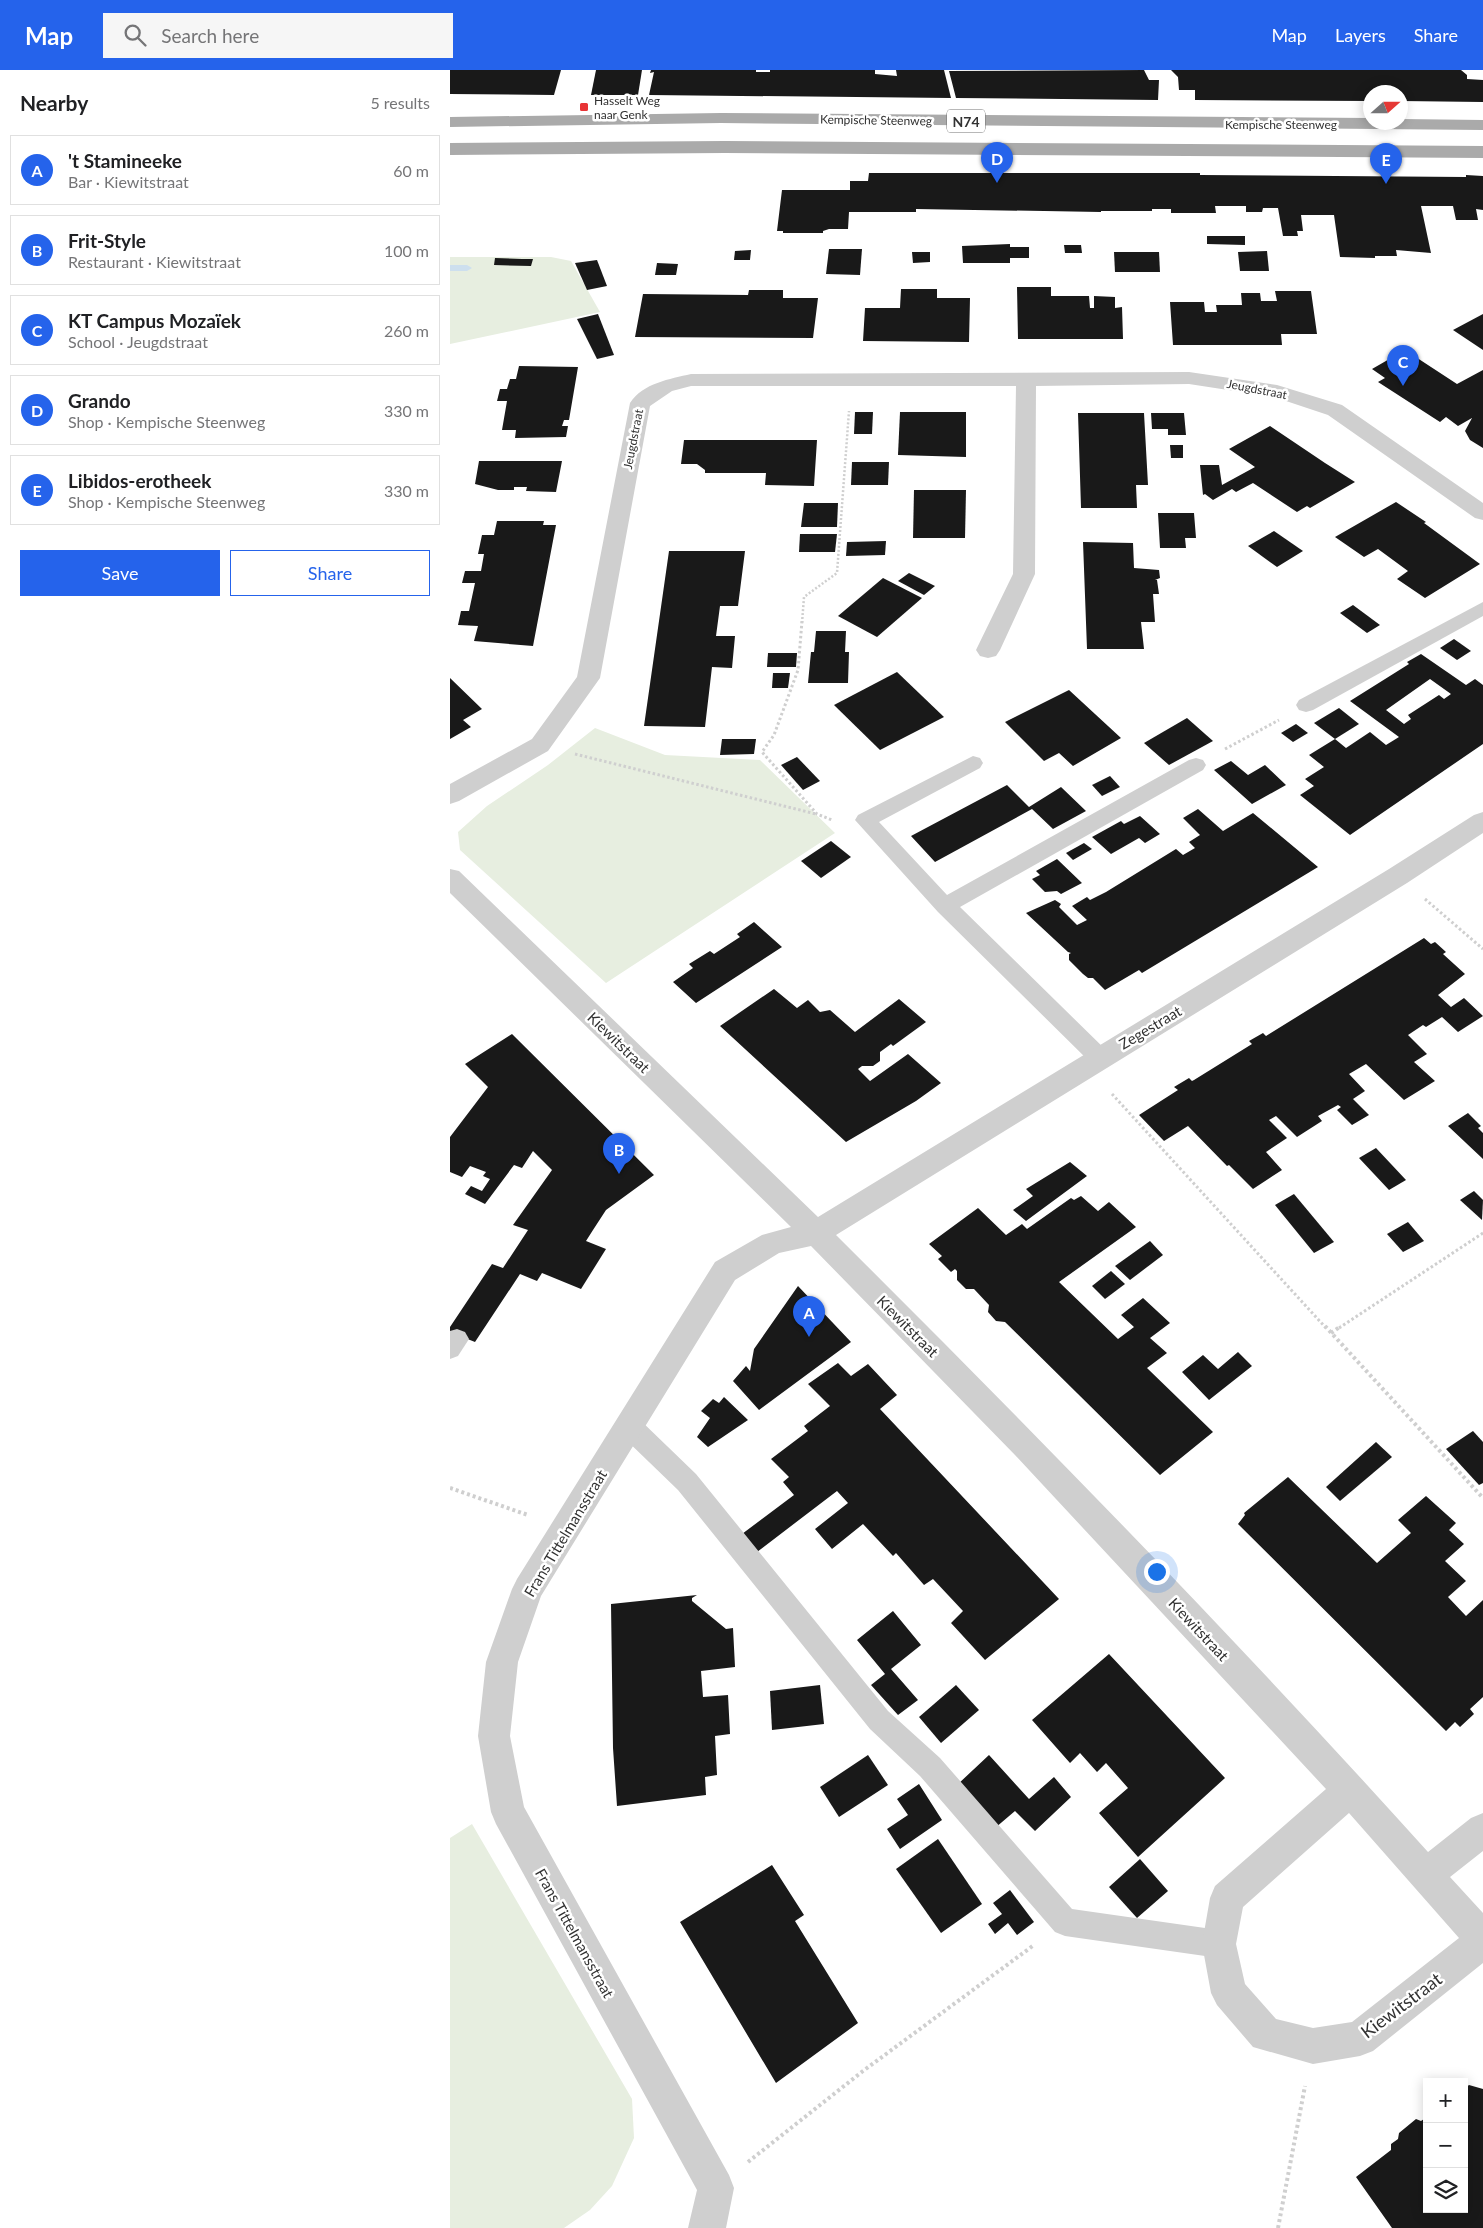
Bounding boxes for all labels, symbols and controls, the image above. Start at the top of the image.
search box [103,13,453,58]
text: Map [25,21,73,50]
icon: search [121,21,149,49]
text: Search here [161,24,259,47]
text: Map [1271,24,1307,46]
text: Layers [1335,24,1386,46]
text: Share [1414,24,1458,46]
north arrow [1363,85,1408,130]
text: Nearby [20,90,88,115]
text: 5 results [370,93,430,112]
place label: Hasselt Weg naar Genk [594,93,660,122]
marker: Hasselt Weg naar Genk [578,101,590,113]
road number: N74 [947,110,985,132]
street label: Kempische Steenweg [820,112,932,128]
street label: Kempische Steenweg [1225,117,1337,132]
pin: D [981,142,1013,183]
pin: E [1370,143,1402,184]
text: 't Stamineeke [68,149,182,172]
text: A [31,161,43,180]
text: 60 m [393,161,429,180]
text: Bar · Kiewitstraat [68,172,189,191]
text: Frit-Style [68,229,146,252]
text: B [32,241,42,260]
text: 100 m [384,241,429,260]
text: Restaurant · Kiewitstraat [68,252,241,271]
text: KT Campus Mozaïek [68,309,241,332]
text: C [32,321,42,340]
text: 260 m [384,321,429,340]
text: School · Jeugdstraat [68,332,208,351]
pin: C [1387,345,1419,386]
street label: Jeugdstraat [1226,376,1289,402]
text: Grando [68,389,131,412]
text: D [31,401,43,420]
text: 330 m [384,401,429,420]
street label: Jeugdstraat [620,407,646,470]
text: Shop · Kempische Steenweg [68,412,265,431]
text: Libidos-erotheek [68,469,211,492]
text: E [32,481,42,500]
text: 330 m [384,481,429,500]
text: Shop · Kempische Steenweg [68,492,265,511]
button: Save [20,550,220,596]
button: Share [230,550,430,596]
street label: Zegestraat [1116,1001,1185,1053]
street label: Kiewitstraat [584,1008,654,1077]
pin: B [603,1133,635,1174]
street label: Kiewitstraat [874,1292,943,1361]
pin: A [793,1296,825,1337]
street label: Frans Tittelmansstraat [520,1466,610,1600]
your location [1144,1559,1170,1585]
street label: Kiewitstraat [1165,1594,1233,1665]
street label: Frans Tittelmansstraat [532,1865,618,2001]
street label: Kiewitstraat [1356,1967,1446,2043]
map controls [1423,2078,1468,2213]
button: + [1423,2078,1468,2123]
button: − [1423,2123,1468,2168]
button: layers [1423,2168,1468,2213]

